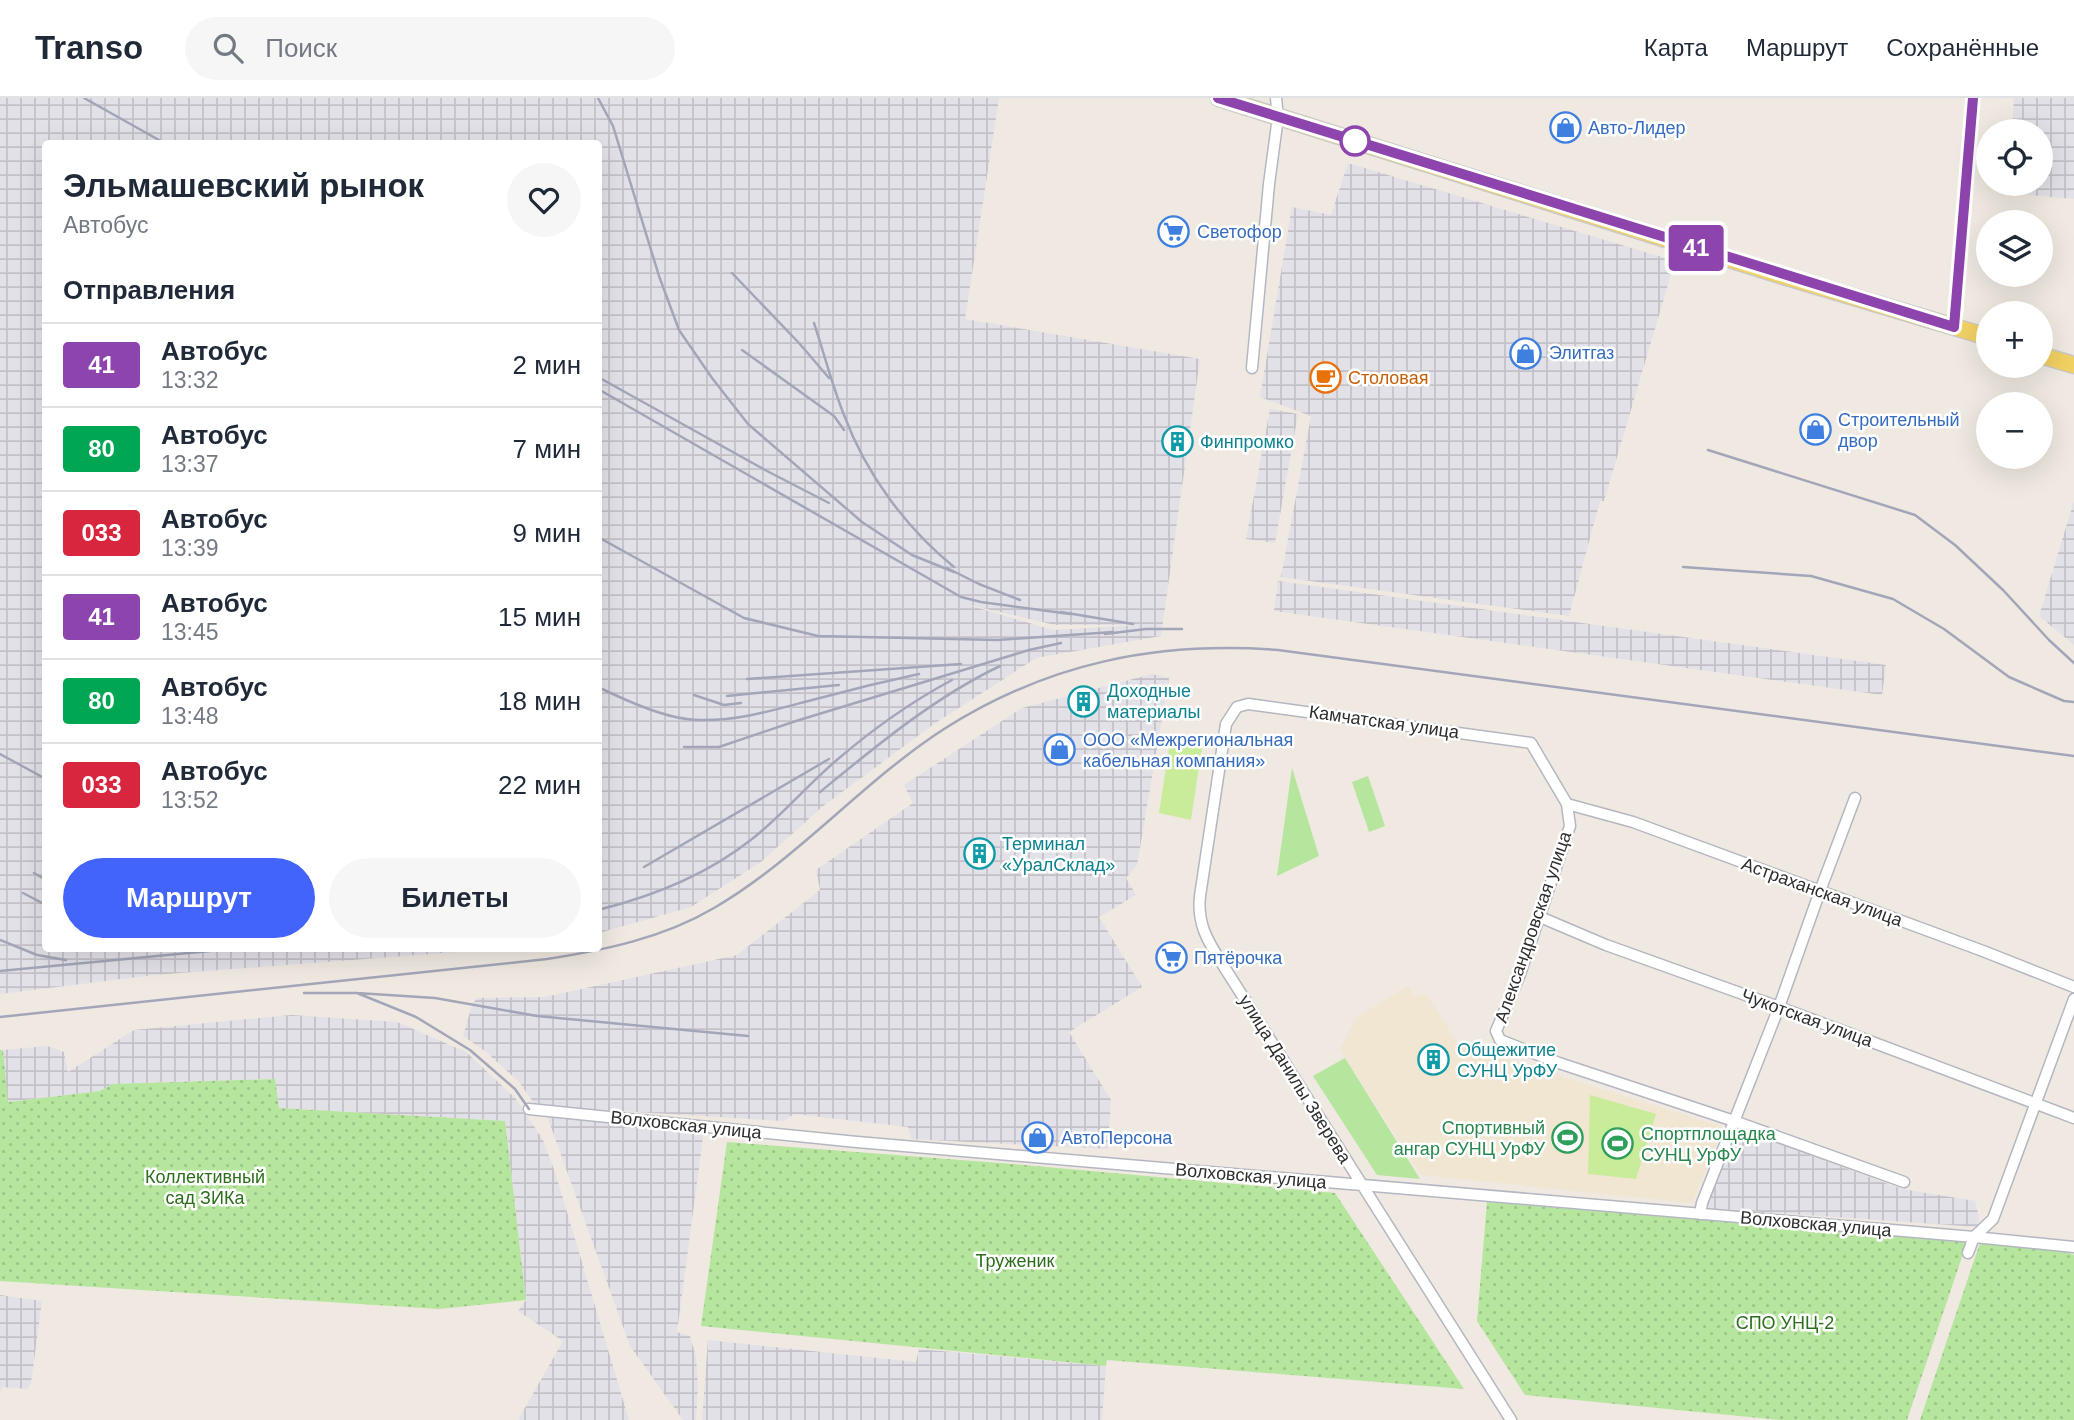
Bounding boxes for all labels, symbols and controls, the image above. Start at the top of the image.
search box [185,17,675,80]
text: Transo [35,29,143,66]
icon: search [209,29,247,67]
text: Поиск [265,33,337,63]
text: Карта [1644,34,1708,61]
text: Маршрут [1746,34,1848,61]
text: Сохранённые [1886,34,2039,61]
shop icon: Авто-Лидер [1548,111,1582,145]
place label: Авто-Лидер [1588,118,1686,138]
map controls [1976,119,2053,469]
button: locate [1976,119,2053,196]
unlabelled marker [1340,126,1370,156]
button: heart [507,163,581,237]
text: Эльмашевский рынок [63,167,424,204]
button: layers [1976,210,2053,287]
text: Автобус [63,212,149,238]
supermarket icon: Светофор [1157,215,1191,249]
place label: Светофор [1197,222,1282,242]
line badge: 41 [1664,225,1728,271]
text: 41 [1683,234,1709,261]
text: Отправления [63,275,235,305]
button: + [1976,301,2053,378]
text: Автобус [161,336,268,366]
shop icon: Элитгаз [1509,336,1543,370]
place label: Элитгаз [1549,343,1614,363]
text: 2 мин [513,350,581,380]
text: 41 [88,351,115,378]
cafe icon: Столовая [1308,361,1342,395]
text: 13:32 [161,367,219,393]
place label: Столовая [1348,368,1429,388]
button: − [1976,392,2053,469]
place label: Строительный двор [1838,410,1960,451]
shop icon: Строительный двор [1798,413,1832,447]
text: Автобус [161,420,268,450]
building icon: Финпромко [1160,425,1194,459]
place label: Финпромко [1200,432,1294,452]
text: 7 мин [513,434,581,464]
text: 80 [88,435,115,462]
text: 13:37 [161,451,219,477]
text: Автобус [161,504,268,534]
text: 9 мин [513,518,581,548]
text: 033 [81,519,122,546]
text: 13:39 [161,535,219,561]
text: Автобус [161,588,268,618]
text: 15 мин [498,602,581,632]
text: 41 [88,603,115,630]
text: 13:45 [161,619,219,645]
text: Автобус [161,672,268,702]
place label: Доходные материалы [1107,681,1201,722]
building icon: Доходные материалы [1067,684,1101,718]
text: 18 мин [498,686,581,716]
text: 80 [88,687,115,714]
street label: Камчатская улица [1308,702,1461,743]
text: 13:48 [161,703,219,729]
place label: ООО «Межрегиональная кабельная компания» [1083,730,1293,771]
shop icon: ООО «Межрегиональная кабельная компания» [1043,733,1077,767]
text: Автобус [161,756,268,786]
text: 22 мин [498,770,581,800]
text: 033 [81,771,122,798]
text: 13:52 [161,787,219,813]
street label: Александровская улица [1491,828,1575,1025]
place label: Терминал «УралСклад» [1002,834,1115,875]
building icon: Терминал «УралСклад» [962,837,996,871]
street label: Астраханская улица [1739,854,1906,931]
button: Маршрут [63,858,315,938]
button: Билеты [329,858,581,938]
supermarket icon: Пятёрочка [1154,941,1188,975]
place label: Пятёрочка [1194,948,1283,968]
street label: Чукотская улица [1739,985,1876,1051]
street label: улица Данилы Зверева [1235,991,1356,1168]
place label: Общежитие СУНЦ УрФУ [1457,1040,1558,1081]
building icon: Общежитие СУНЦ УрФУ [1417,1043,1451,1077]
street label: Волховская улица [609,1107,764,1143]
place label: Спортивный ангар СУНЦ УрФУ [1394,1118,1546,1159]
shop icon: АвтоПерсона [1021,1121,1055,1155]
sports icon: Спортивный ангар СУНЦ УрФУ [1551,1121,1585,1155]
place label: Спортплощадка СУНЦ УрФУ [1641,1124,1777,1165]
sports icon: Спортплощадка СУНЦ УрФУ [1601,1127,1635,1161]
place label: АвтоПерсона [1061,1128,1173,1148]
street label: Волховская улица [1175,1159,1328,1193]
park label: Коллективный сад ЗИКа [145,1167,265,1208]
street label: Волховская улица [1740,1207,1893,1241]
park label: Труженик [976,1251,1055,1271]
park label: СПО УНЦ-2 [1736,1313,1834,1333]

